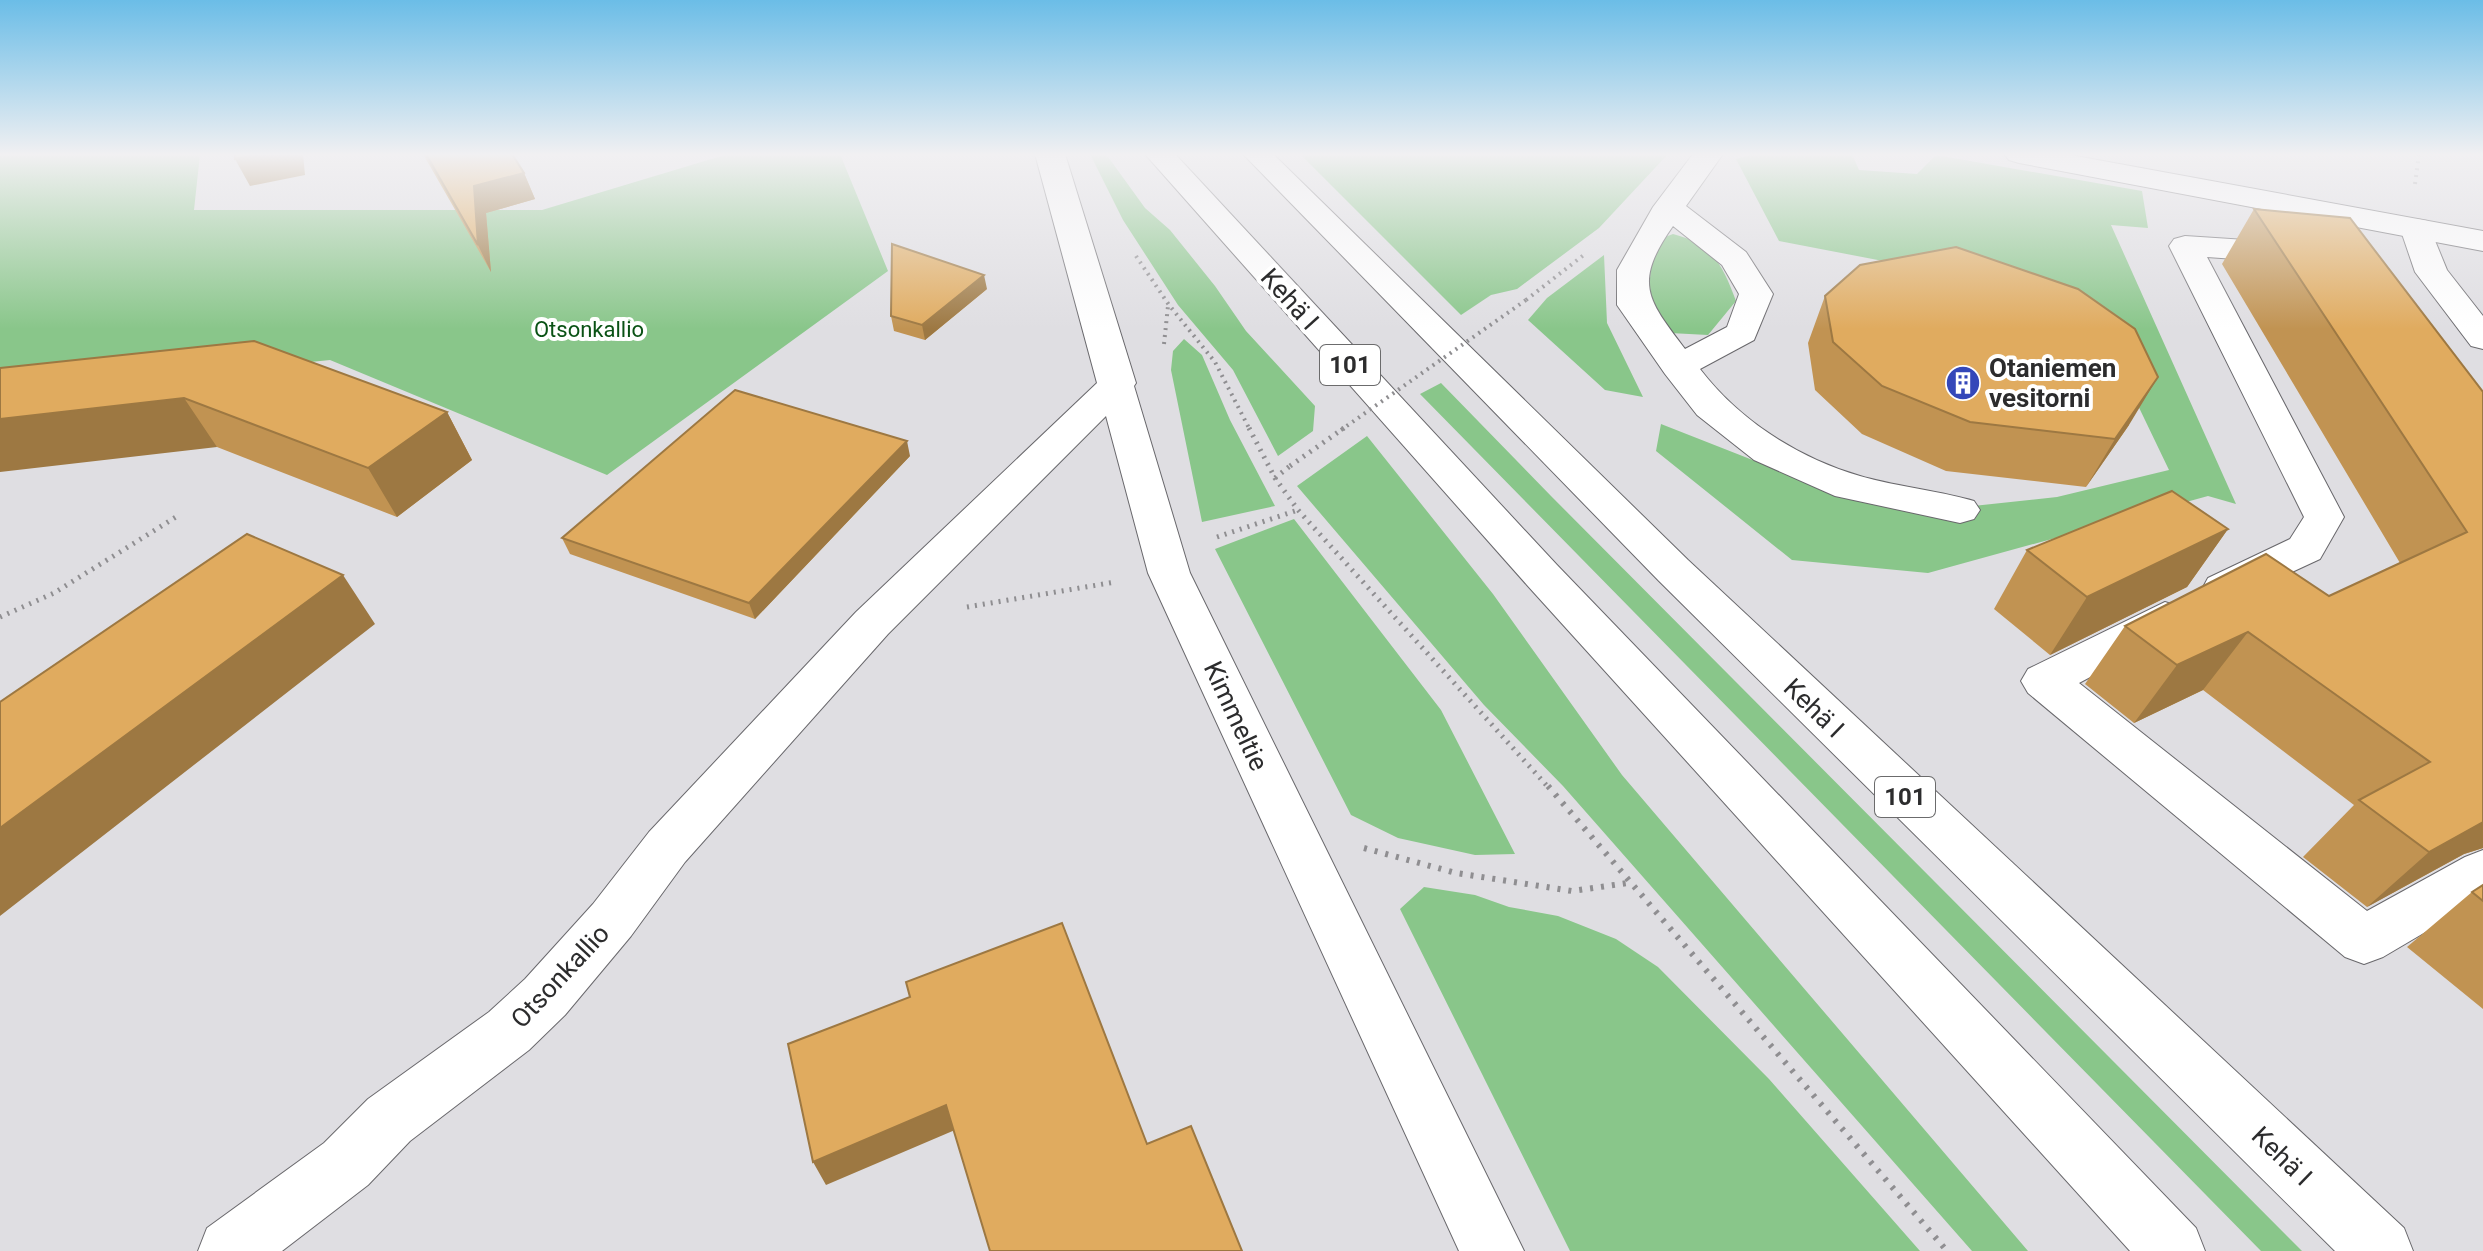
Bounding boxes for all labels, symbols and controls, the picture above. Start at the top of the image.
street label: Kehä I [1255,262,1325,336]
park label: Otsonkallio [534,317,644,342]
road number: 101 [1320,345,1380,385]
place label: Otaniemen vesitorni [1989,353,2116,413]
building icon: Otaniemen vesitorni [1944,364,1982,402]
street label: Kimmeltie [1198,657,1274,775]
street label: Kehä I [1778,672,1850,744]
road number: 101 [1875,777,1935,817]
street label: Otsonkallio [505,918,615,1034]
street label: Kehä I [2246,1120,2318,1192]

